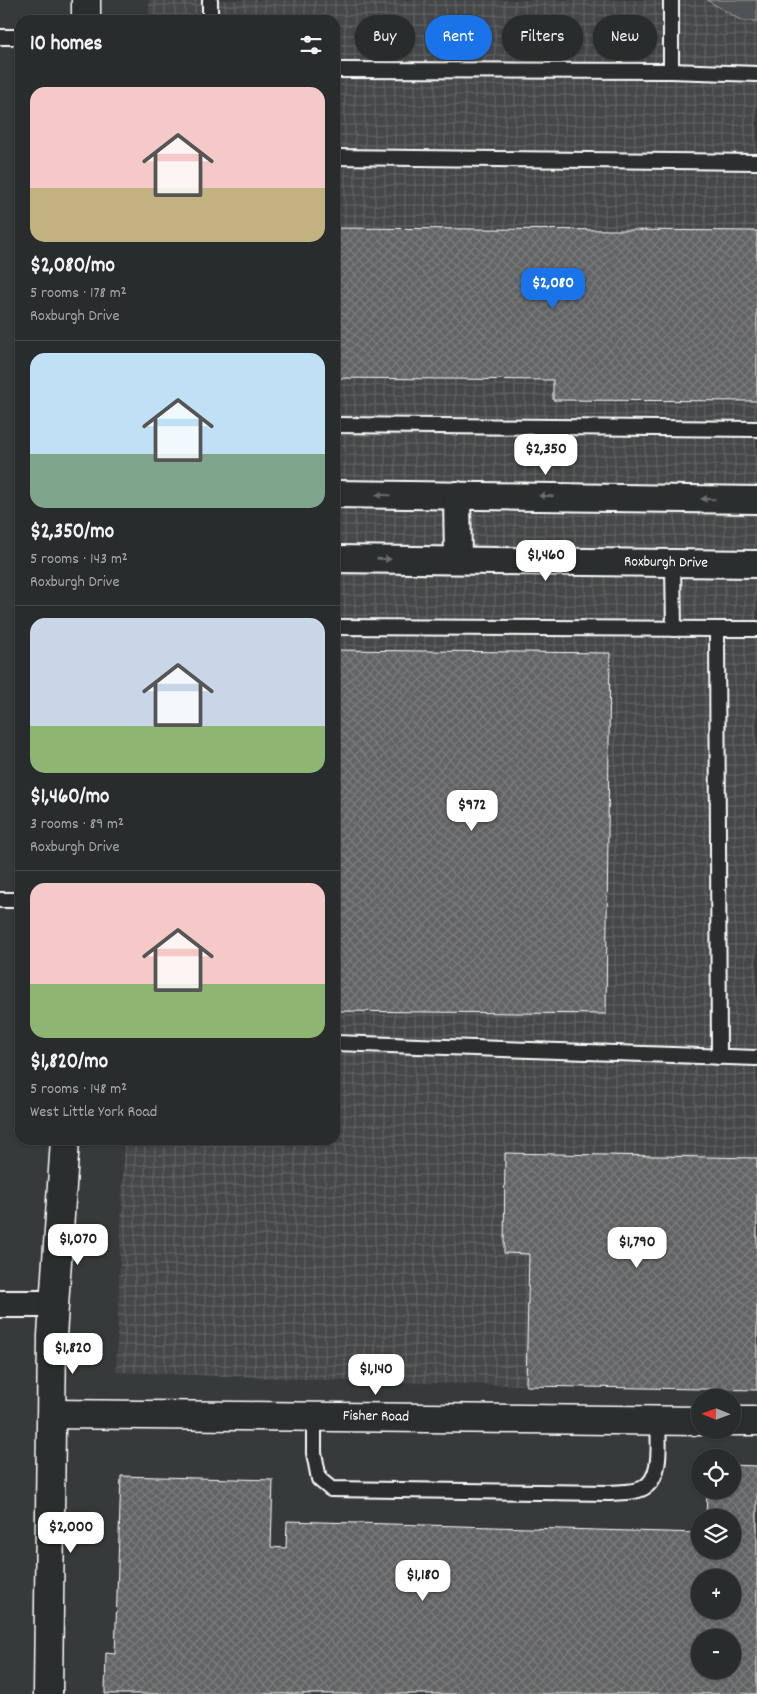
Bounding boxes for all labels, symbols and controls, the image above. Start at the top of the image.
chip: Buy [355,15,415,60]
chip: Rent [425,15,492,60]
chip: Filters [502,15,583,60]
chip: New [593,15,657,60]
text: 10 homes [30,30,102,60]
icon: filters [297,31,325,59]
icon: home [133,120,223,210]
text: $2,080/mo [30,252,115,282]
pin: $2,080 [512,268,594,310]
text: $2,080 [532,272,574,295]
text: 5 rooms · 178 m² [30,282,127,305]
text: Roxburgh Drive [30,305,119,328]
icon: home [133,385,223,475]
pin: $2,350 [505,434,587,476]
text: $2,350 [525,438,567,461]
one-way arrow [375,491,391,499]
one-way arrow [538,492,554,500]
one-way arrow [700,495,716,503]
text: $2,350/mo [30,518,114,548]
pin: $1,460 [505,540,587,582]
text: $1,460 [527,544,565,567]
text: 5 rooms · 143 m² [30,548,128,571]
street label: Roxburgh Drive [624,551,709,575]
one-way arrow [376,555,392,563]
text: Roxburgh Drive [30,571,119,594]
icon: home [133,650,223,740]
text: $1,460/mo [30,783,109,813]
pin: $972 [442,790,502,832]
text: $972 [458,794,486,817]
text: 3 rooms · 89 m² [30,813,124,836]
text: Roxburgh Drive [30,836,119,859]
icon: home [133,915,223,1005]
text: $1,820/mo [30,1048,108,1078]
text: 5 rooms · 148 m² [30,1078,127,1101]
text: West Little York Road [30,1101,157,1124]
pin: $1,070 [37,1224,119,1266]
pin: $1,790 [596,1226,678,1269]
text: $1,070 [59,1228,97,1251]
text: $1,790 [619,1231,655,1254]
pin: $1,820 [32,1332,114,1375]
text: $1,820 [55,1337,91,1360]
pin: $1,140 [335,1354,417,1396]
text: $1,140 [359,1358,393,1381]
north arrow [691,1389,741,1439]
map controls [691,1389,741,1679]
street label: Fisher Road [343,1405,409,1429]
button: locate [691,1449,741,1499]
button: layers [691,1509,741,1559]
pin: $2,000 [30,1512,112,1554]
text: $2,000 [49,1516,93,1539]
pin: $1,180 [382,1560,464,1602]
text: $1,180 [406,1564,440,1587]
button: + [691,1569,741,1619]
button: − [691,1629,741,1679]

